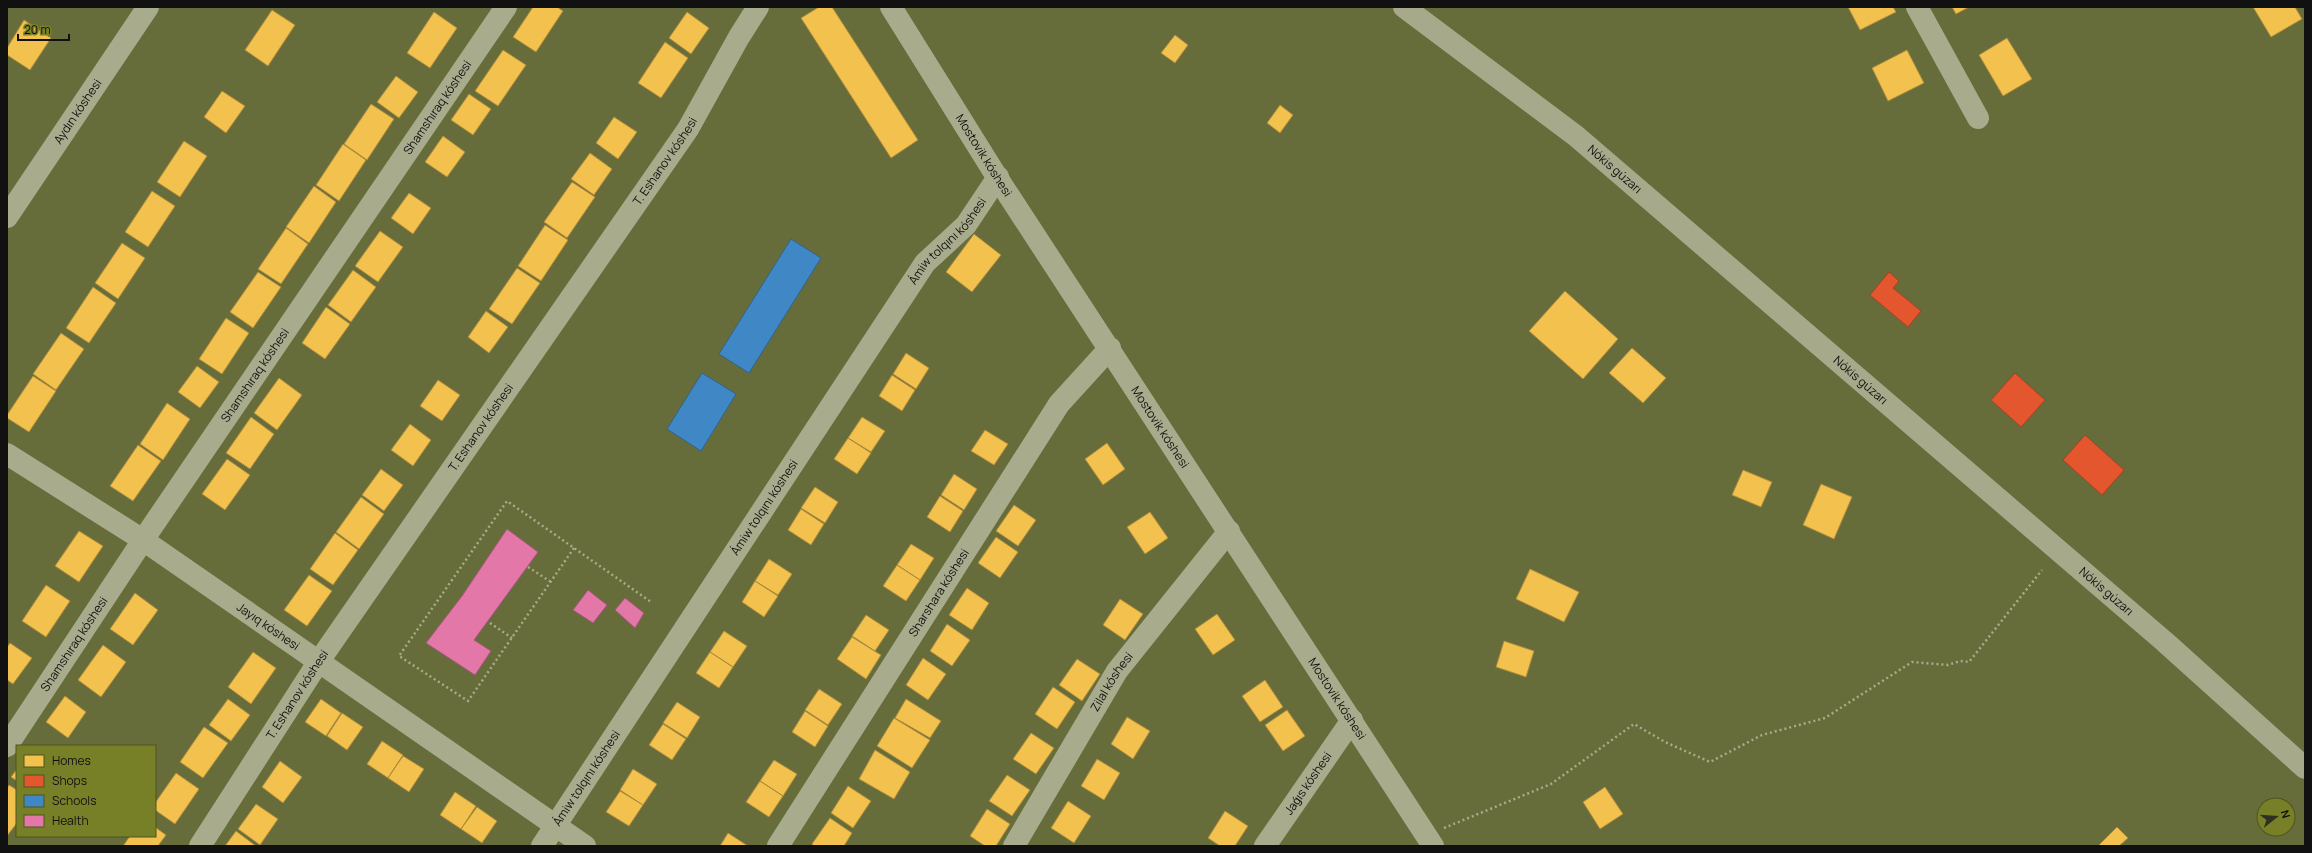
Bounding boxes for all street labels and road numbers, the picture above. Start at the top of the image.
street label: Shamshıraq kóshesi [399,57,475,158]
street label: Aydın kóshesi [49,75,105,147]
street label: Mostovik kóshesi [952,111,1016,200]
street label: T. Eshanov kóshesi [629,114,701,208]
street label: Nókis gúzarı [1584,141,1646,197]
street label: Ámiw tolqını kóshesi [904,194,990,288]
street label: Shamshıraq kóshesi [217,325,293,426]
street label: Nókis gúzarı [1830,352,1892,408]
street label: T. Eshanov kóshesi [444,380,517,475]
street label: Mostovik kóshesi [1127,383,1193,471]
street label: Ámiw tolqını kóshesi [726,456,802,559]
street label: Sharshara kóshesi [904,545,973,640]
street label: Nókis gúzarı [2076,563,2137,619]
street label: Shamshıraq kóshesi [36,593,111,695]
street label: Jayıq kóshesi [233,598,303,654]
street label: T. Eshanov kóshesi [262,646,332,742]
street label: Zilal kóshesi [1086,648,1137,714]
street label: Mostovik kóshesi [1304,654,1370,743]
street label: Ámiw tolqını kóshesi [548,727,624,829]
street label: Jaǵıs kóshesi [1280,748,1335,818]

